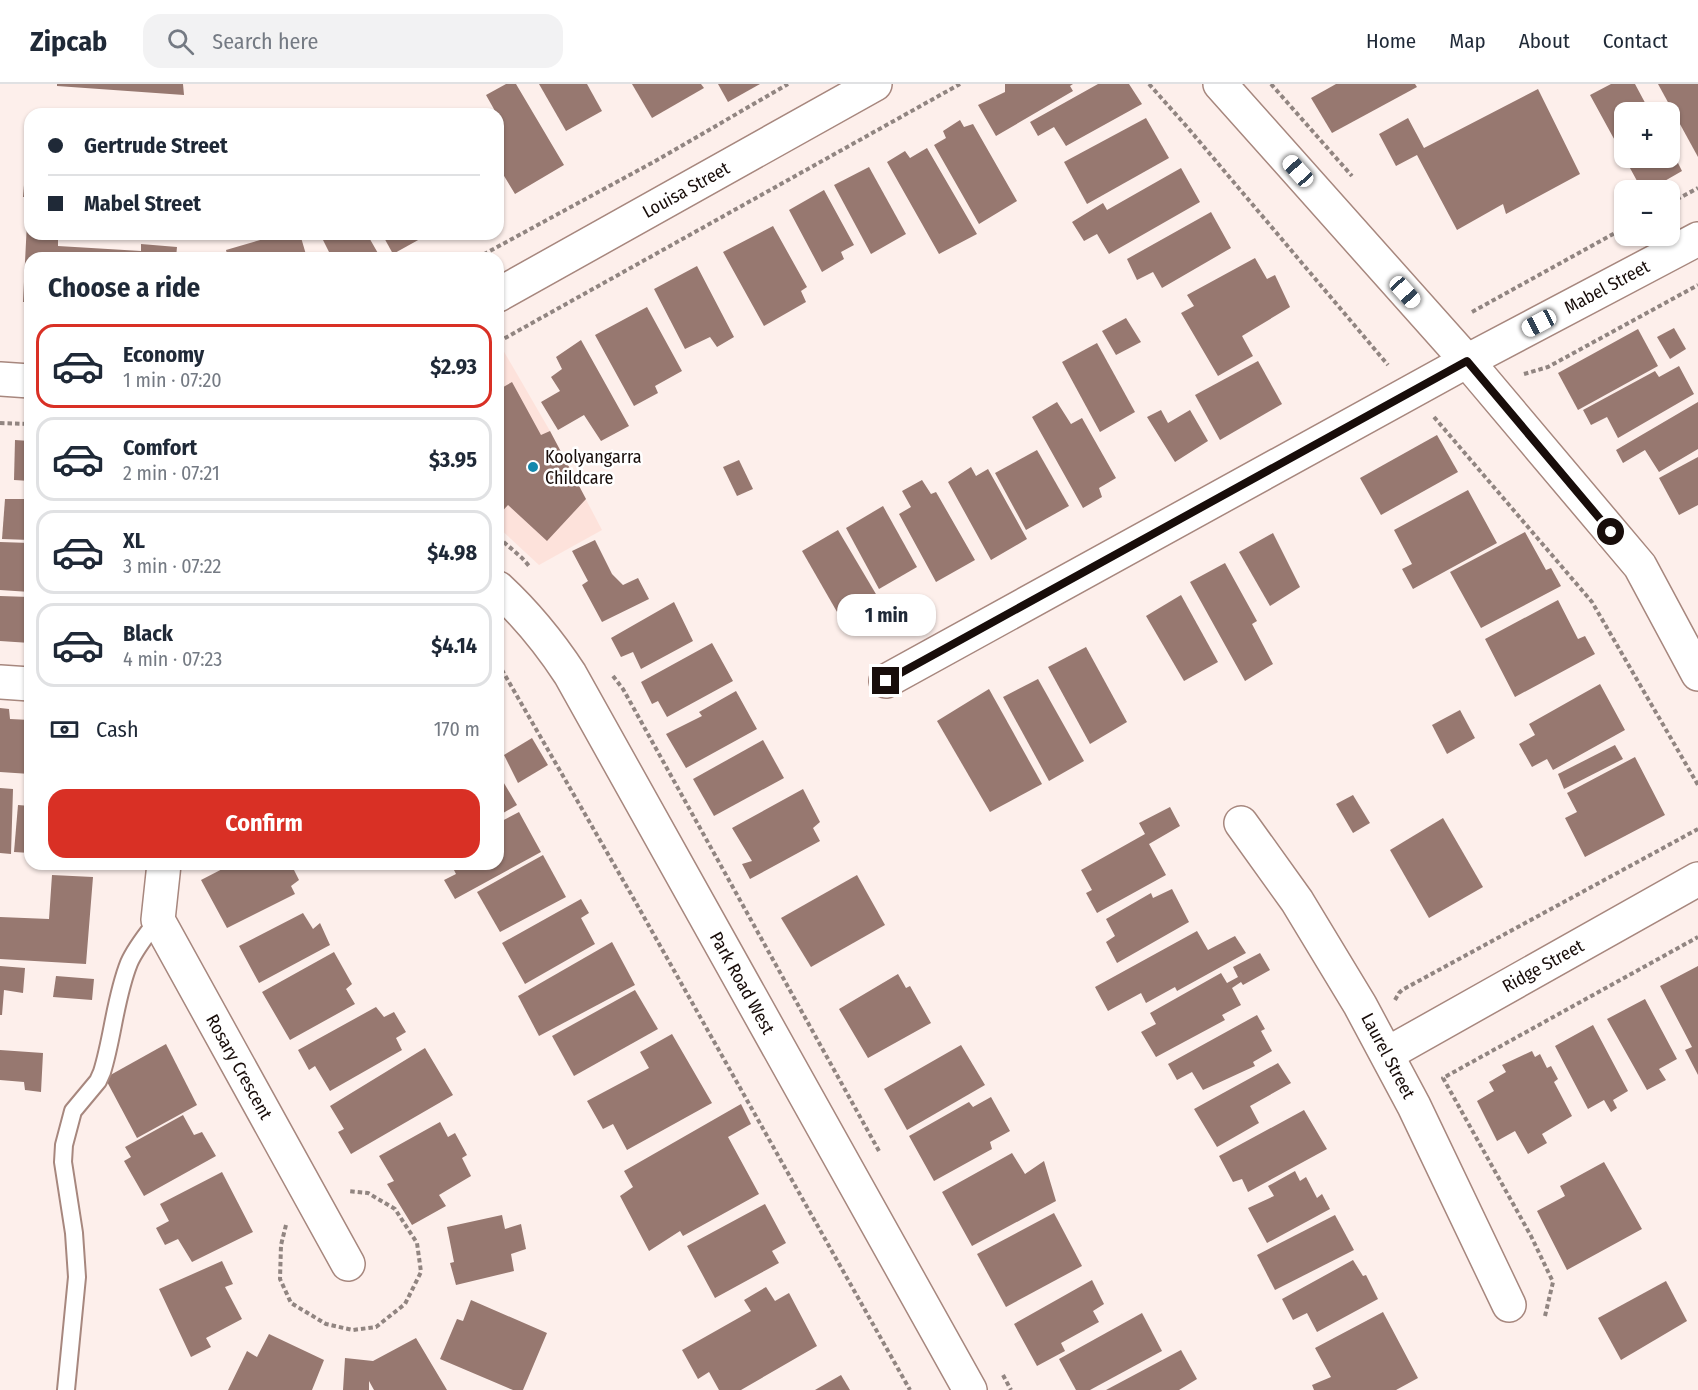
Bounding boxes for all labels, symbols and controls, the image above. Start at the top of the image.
search box [143,14,563,68]
text: Zipcab [30,25,107,58]
icon: search [164,25,197,58]
text: Search here [212,28,318,55]
text: Home [1366,28,1416,54]
text: Map [1449,28,1486,54]
text: About [1519,28,1570,54]
text: Contact [1603,28,1668,54]
map controls [1614,102,1680,246]
button: + [1614,102,1680,168]
text: Gertrude Street [84,132,228,159]
car [1279,152,1317,190]
street label: Louisa Street [639,157,733,223]
button: − [1614,180,1680,246]
text: Mabel Street [84,190,201,217]
street label: Mabel Street [1561,255,1653,319]
text: Choose a ride [48,272,200,304]
car [1386,273,1424,311]
car [1519,307,1559,339]
icon: car [51,339,105,393]
text: Economy [123,341,204,368]
text: $2.93 [430,353,477,380]
text: 1 min · 07:20 [123,368,222,392]
icon: car [51,432,105,486]
text: Comfort [123,434,197,461]
text: $3.95 [429,446,477,473]
place label: Koolyangarra Childcare [545,446,642,489]
marker: Koolyangarra Childcare [526,460,540,474]
text: 2 min · 07:21 [123,461,220,485]
route start [1597,518,1624,545]
icon: car [51,525,105,579]
text: XL [123,527,145,554]
text: $4.98 [427,539,477,566]
text: 3 min · 07:22 [123,554,221,578]
callout: 1 min [836,594,936,636]
text: 1 min [865,603,908,627]
icon: car [51,618,105,672]
text: Black [123,620,173,647]
text: $4.14 [431,632,477,659]
text: 4 min · 07:23 [123,647,222,671]
route end [872,667,899,694]
icon: cash [48,713,81,746]
text: Cash [96,716,139,743]
text: 170 m [434,717,480,741]
button: Confirm [48,789,480,858]
street label: Park Road West [705,928,779,1038]
street label: Ridge Street [1499,935,1588,997]
street label: Laurel Street [1356,1009,1420,1103]
street label: Rosary Crescent [201,1011,277,1123]

